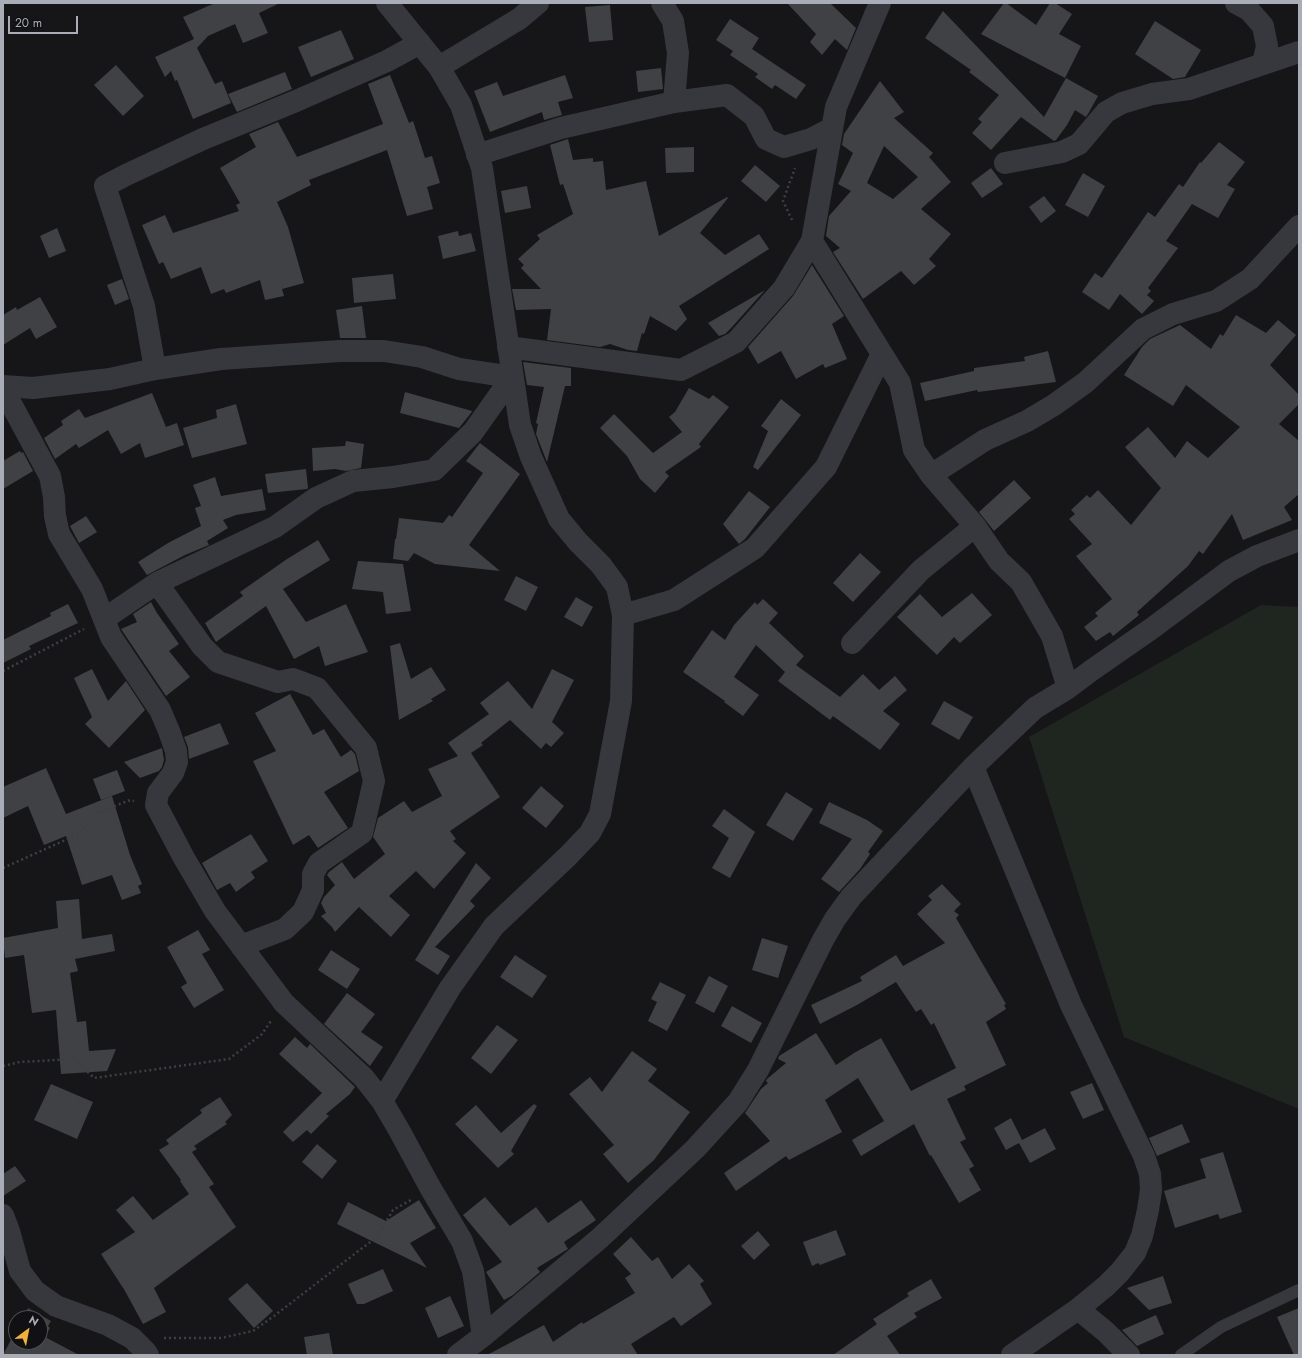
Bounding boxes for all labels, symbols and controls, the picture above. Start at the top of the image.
scale bar [10,8,80,34]
text: 20 m [15,14,42,32]
north arrow [8,1310,48,1350]
text: N [26,1312,42,1330]

